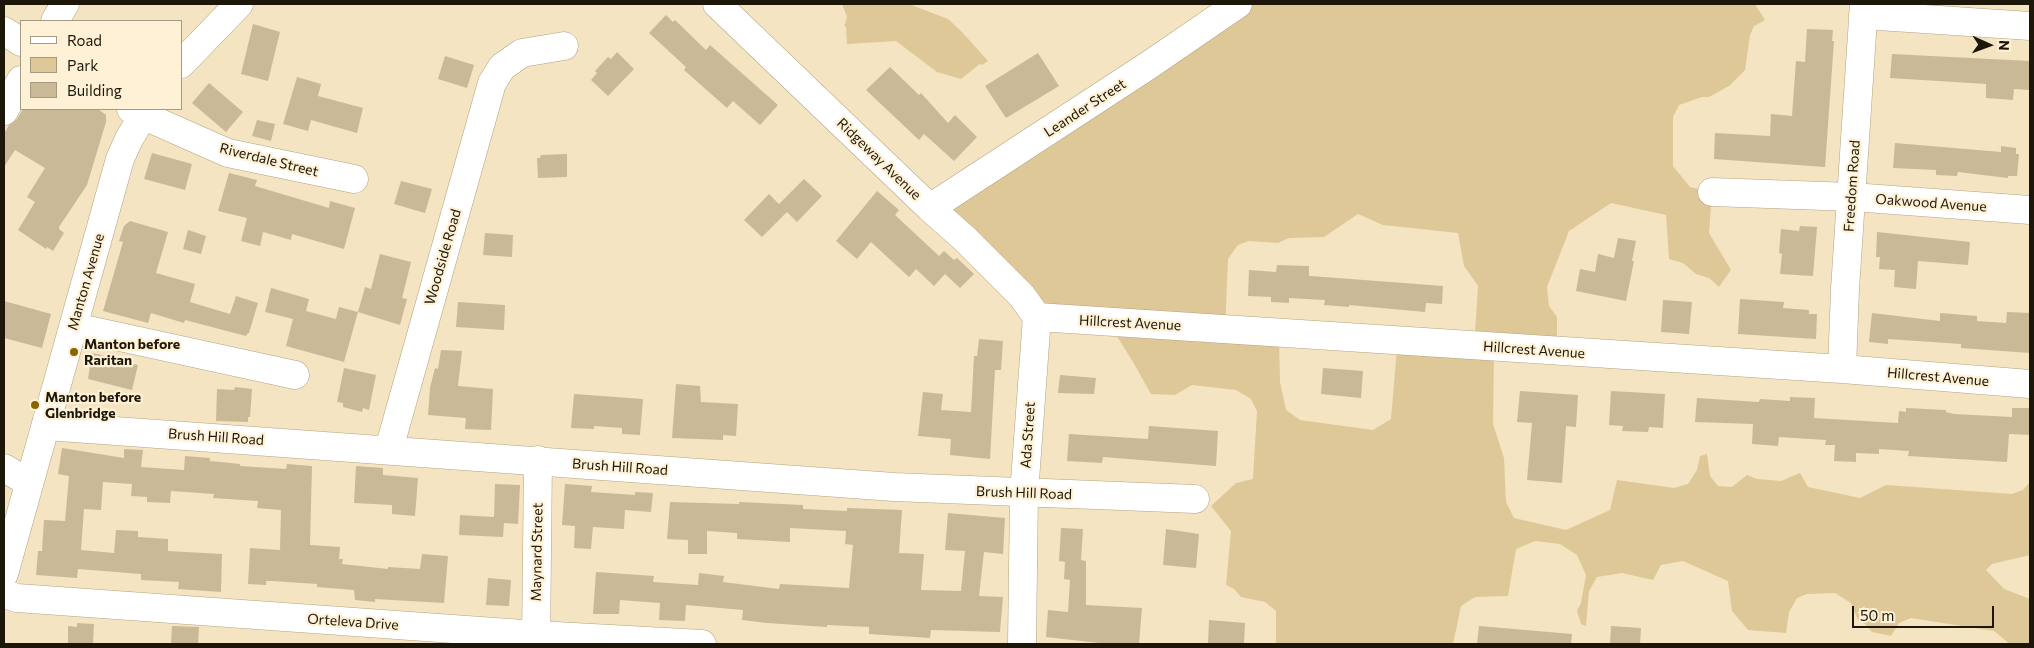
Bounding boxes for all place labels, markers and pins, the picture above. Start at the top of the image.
place label: Manton before Raritan [84,336,180,368]
marker: Manton before Raritan [68,346,80,358]
place label: Manton before Glenbridge [45,389,141,422]
marker: Manton before Glenbridge [29,399,41,411]

